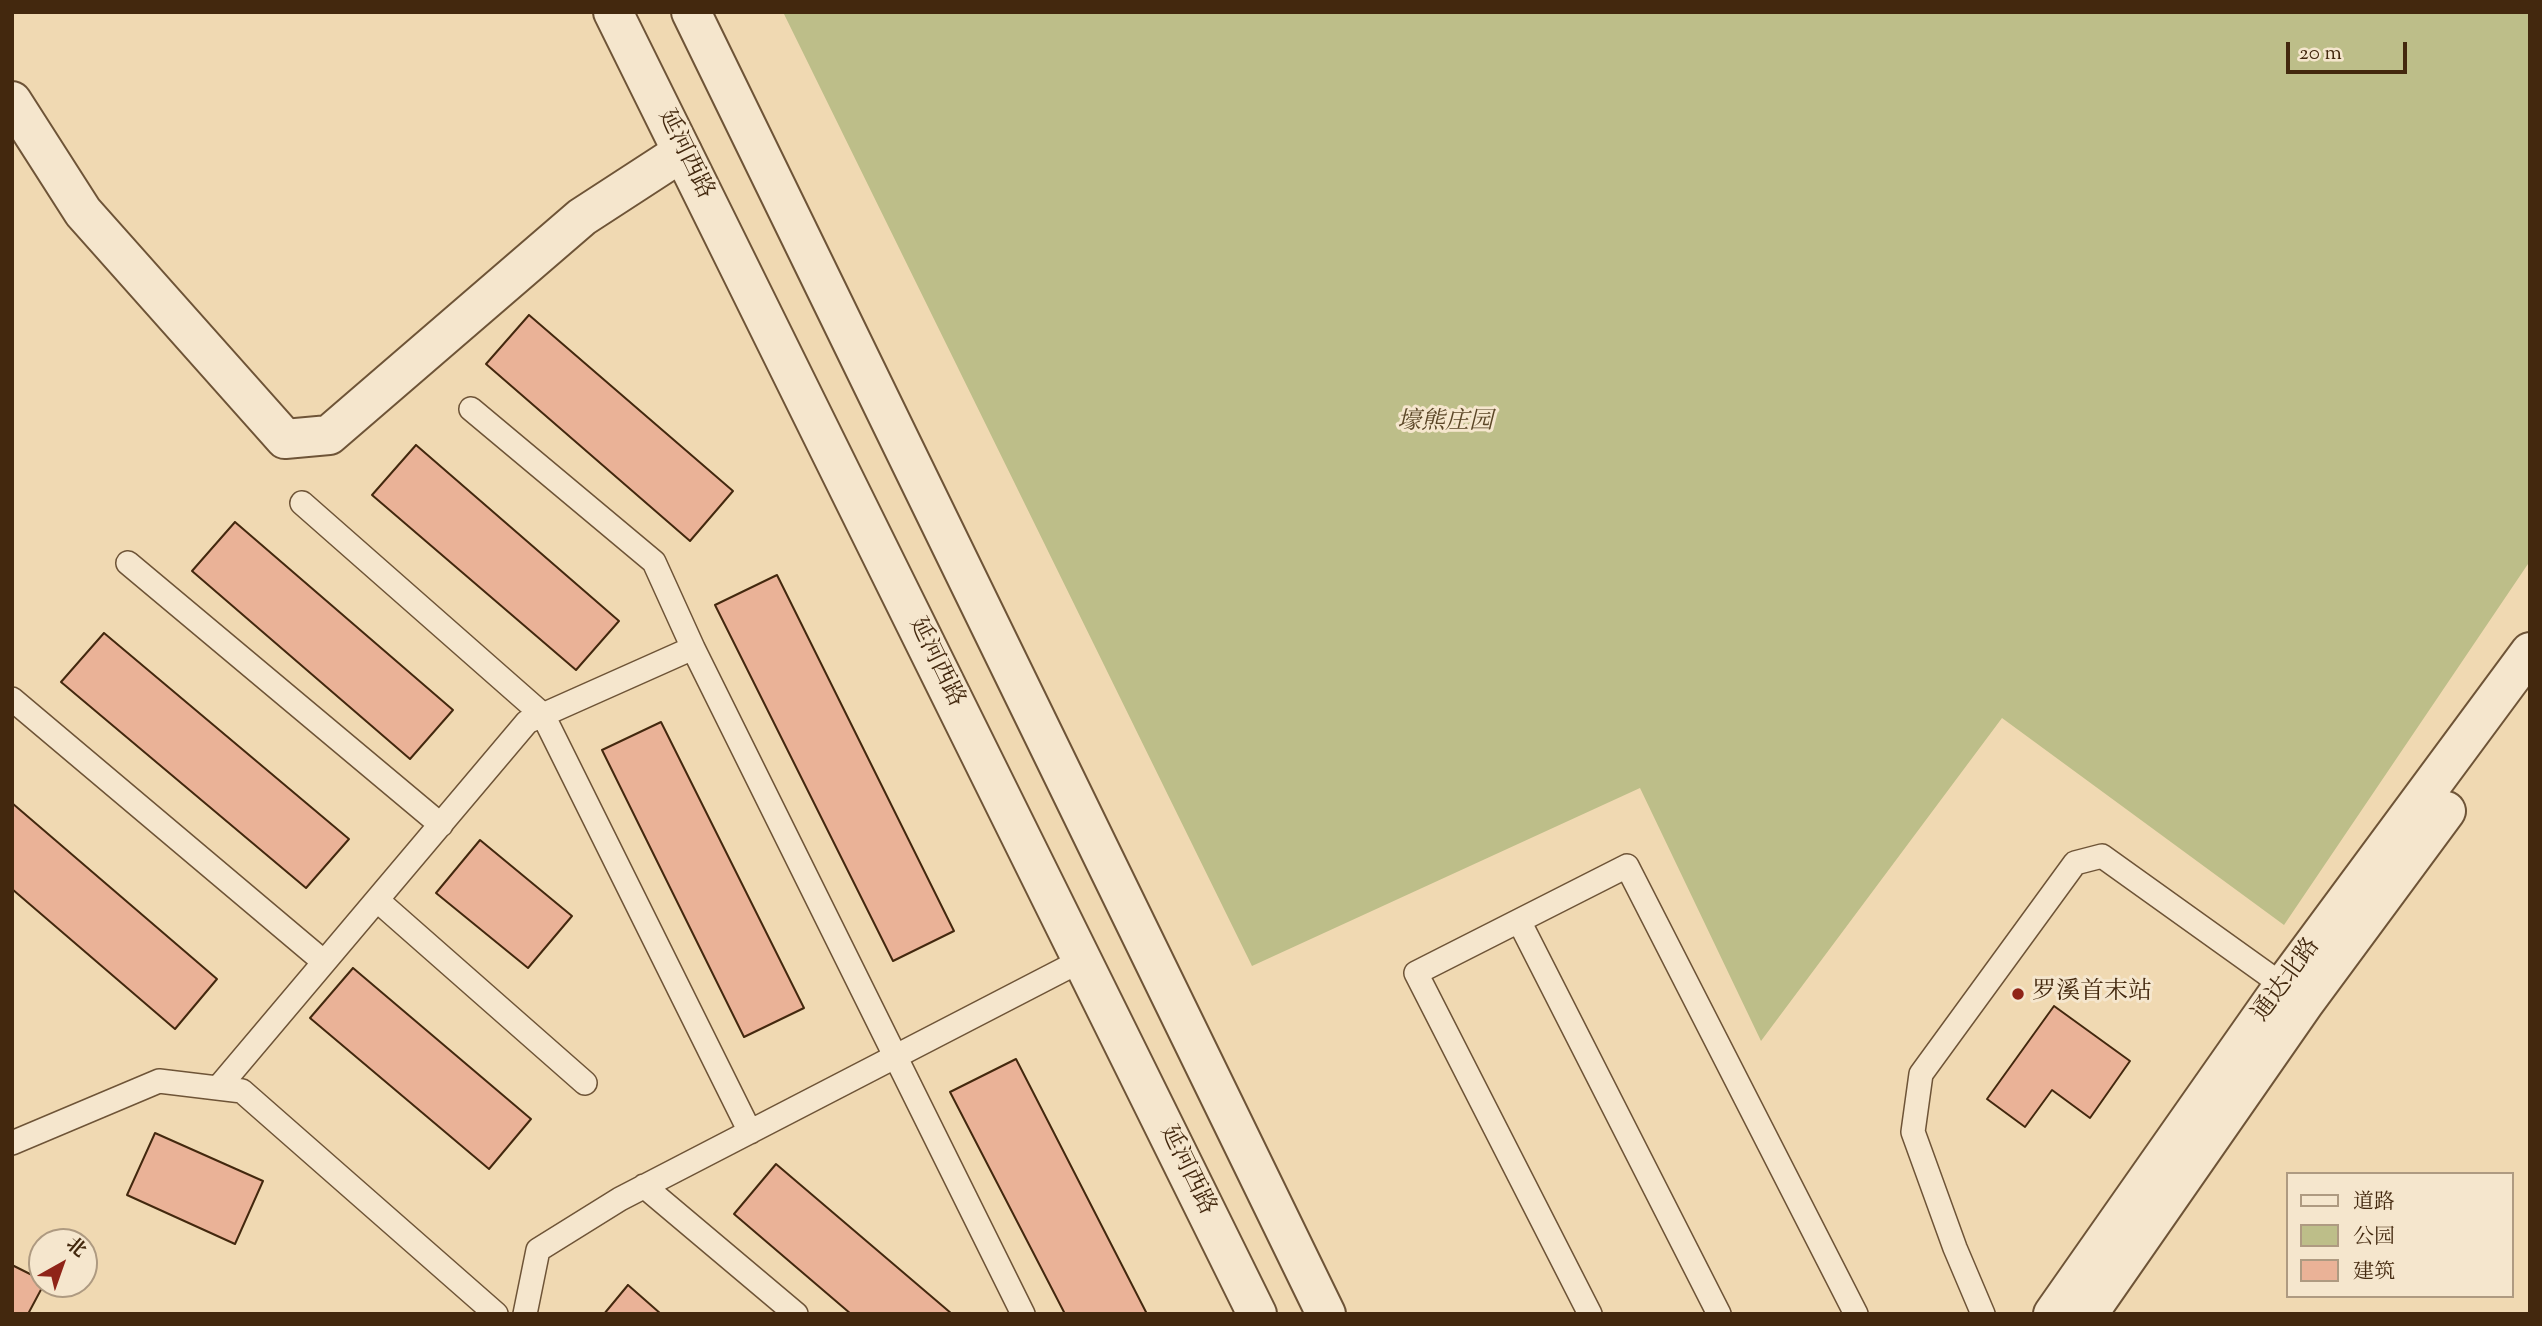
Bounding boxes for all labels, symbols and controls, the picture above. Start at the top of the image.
scale bar [2290,28,2411,72]
text: 20 m [2299,39,2342,69]
street label: 延河西路 [650,106,718,204]
park label: 壕熊庄园 [1397,410,1493,438]
street label: 延河西路 [901,614,969,712]
street label: 通达北路 [2248,934,2328,1028]
place label: 罗溪首末站 [2032,980,2152,1008]
marker: 罗溪首末站 [2010,986,2026,1002]
street label: 延河西路 [1152,1122,1220,1220]
legend [2286,1172,2514,1298]
text: 道路 [2353,1188,2395,1218]
text: 公园 [2353,1223,2395,1253]
north arrow [28,1228,98,1298]
text: 北 [60,1232,91,1265]
text: 建筑 [2353,1258,2395,1288]

